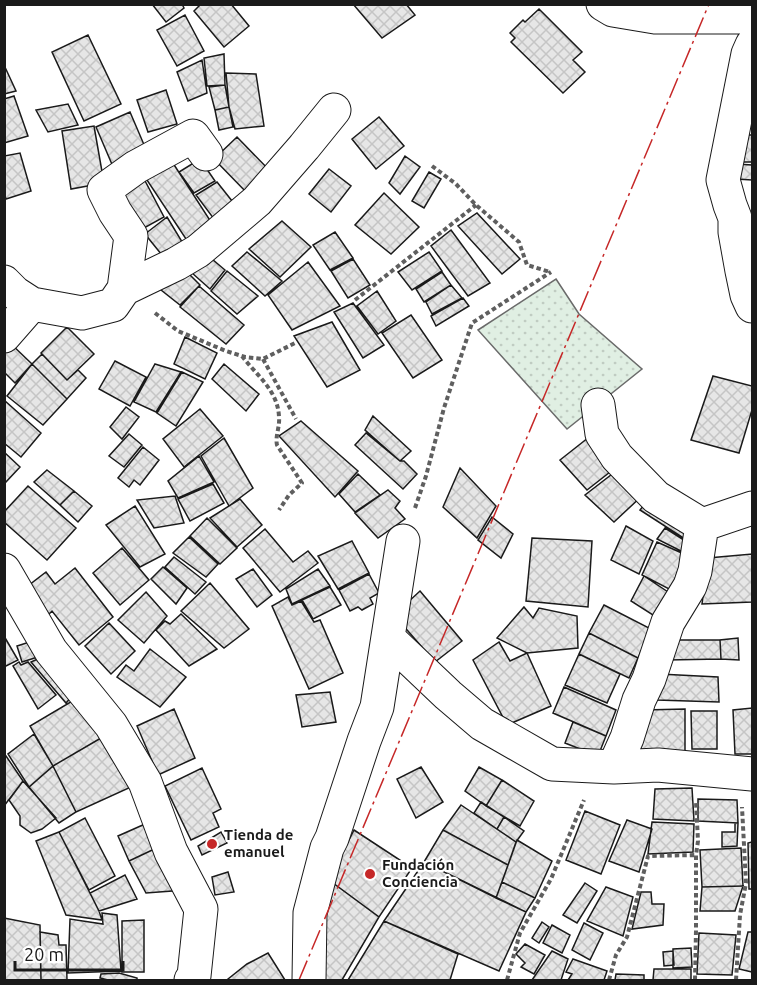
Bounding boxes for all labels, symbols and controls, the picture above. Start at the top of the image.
place label: Tienda de emanuel [224,826,293,860]
marker: Tienda de emanuel [205,837,219,851]
place label: Fundación Conciencia [382,856,458,890]
marker: Fundación Conciencia [363,867,377,881]
scale bar [15,934,123,972]
text: 20 m [24,944,64,964]

